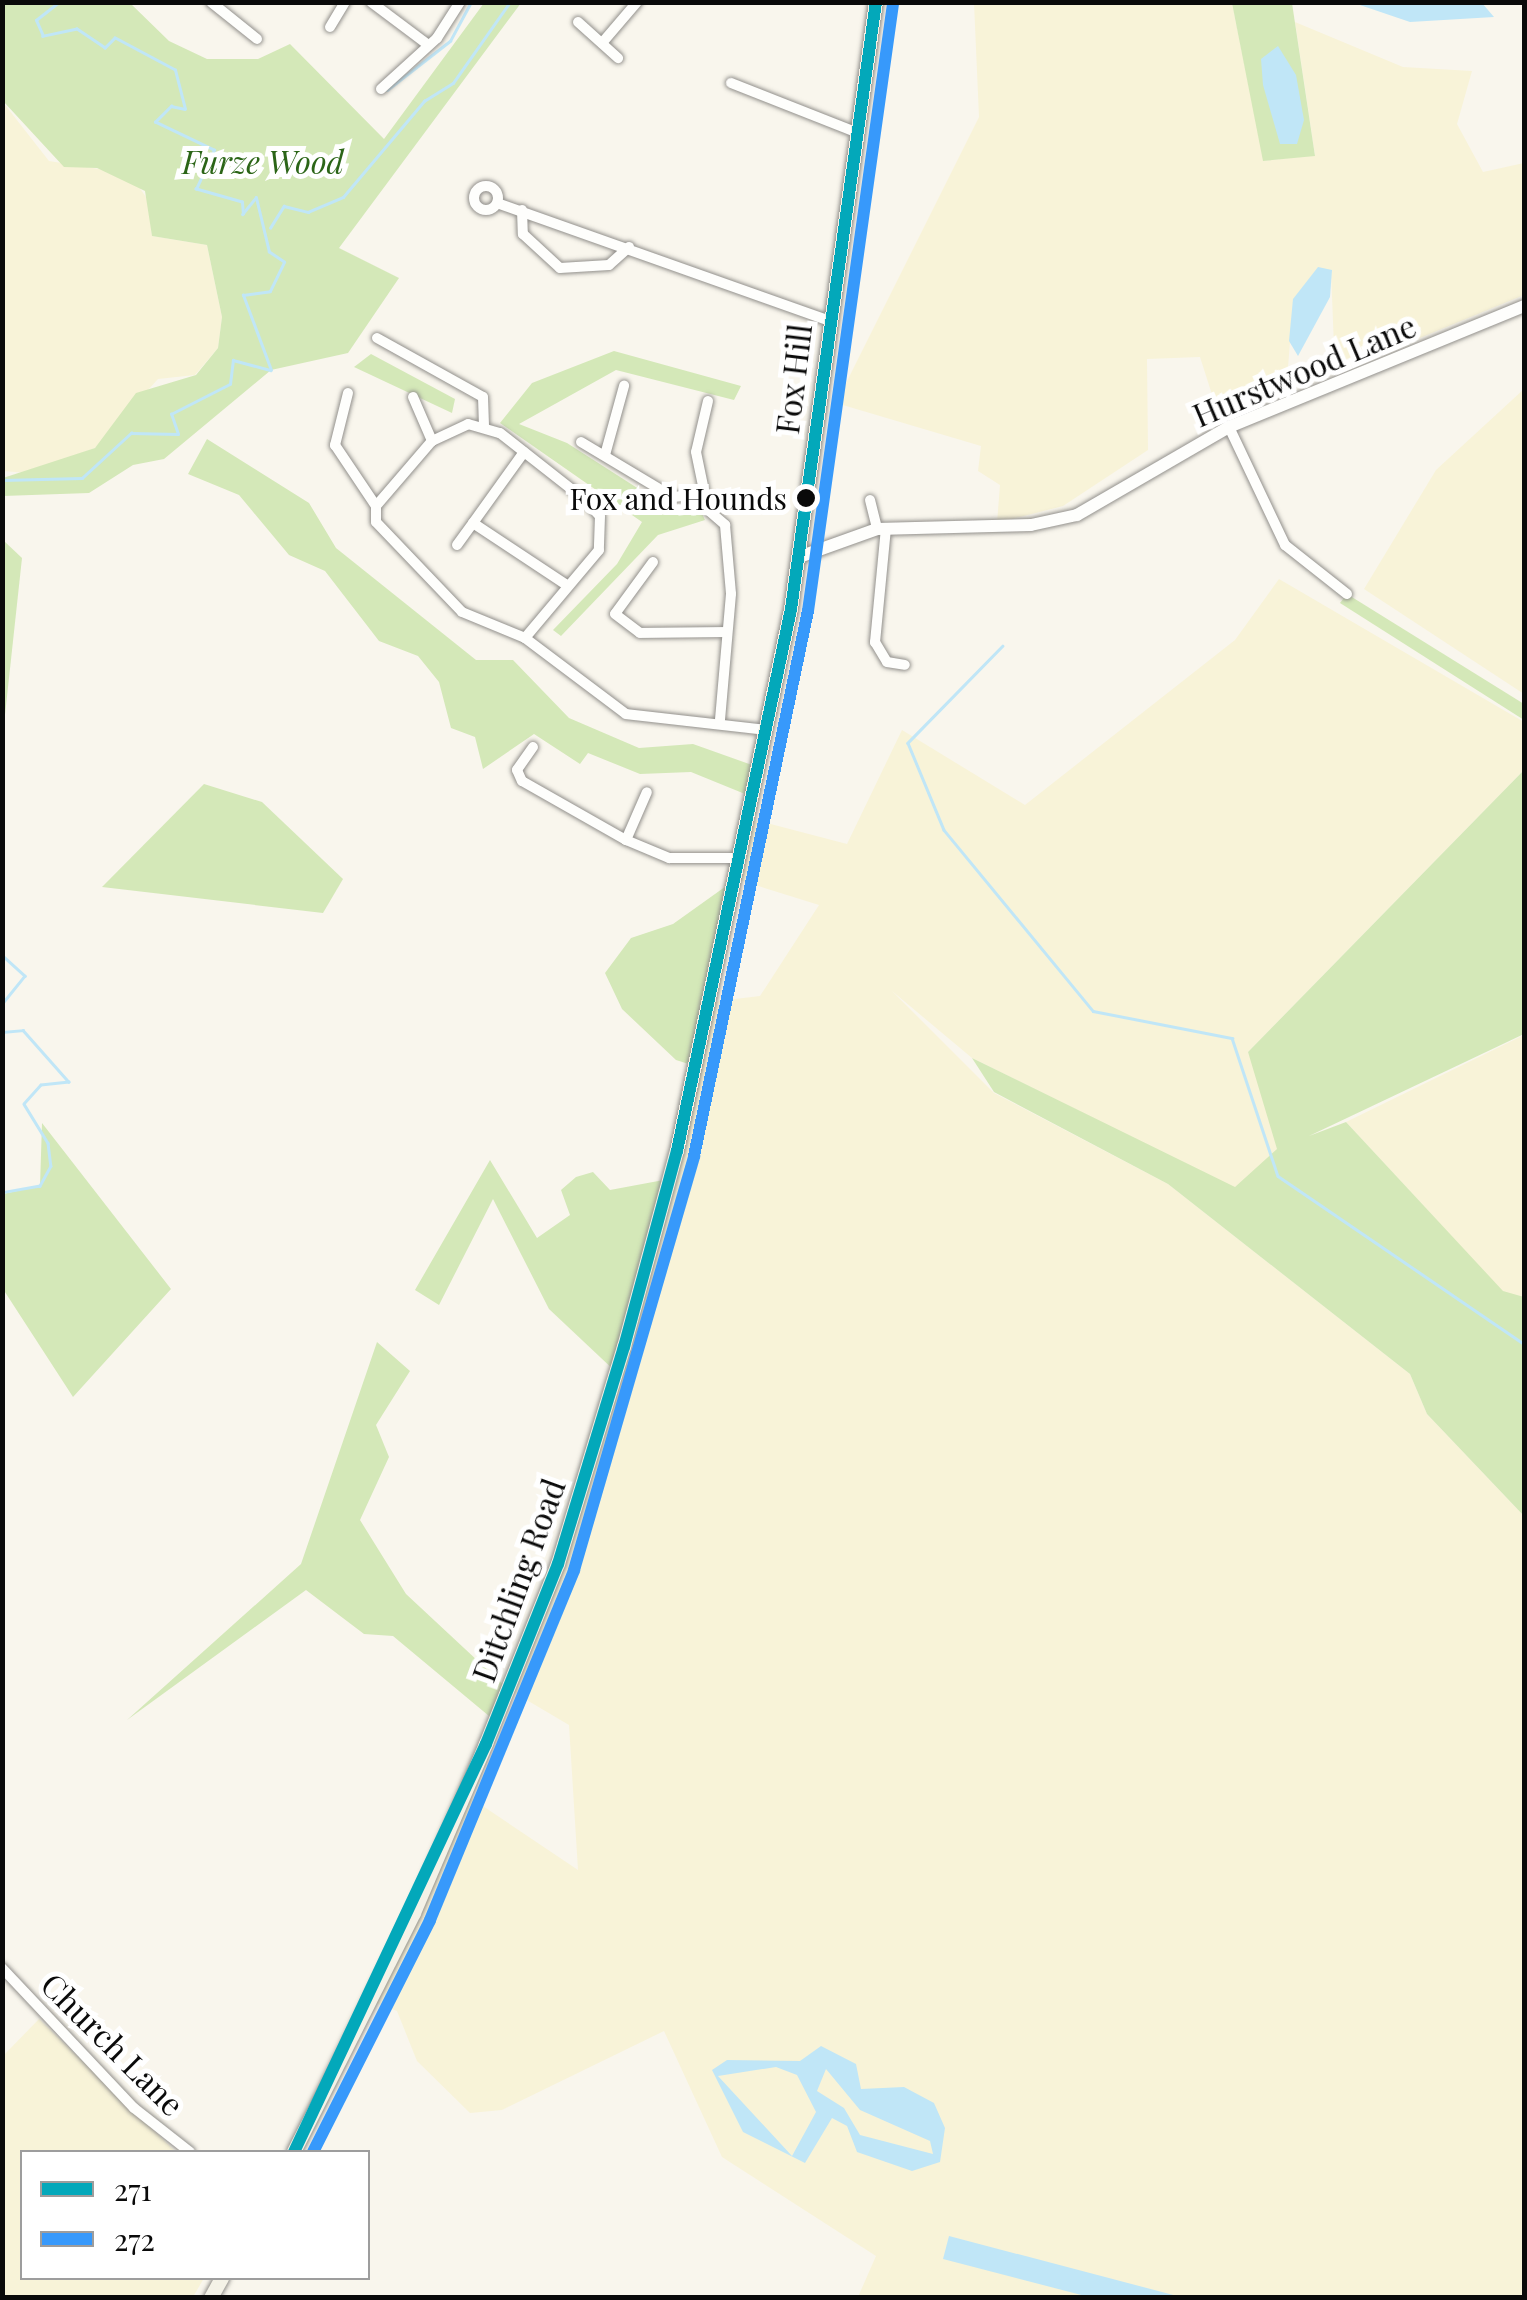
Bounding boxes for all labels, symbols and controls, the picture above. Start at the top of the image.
park label: Furze Wood [182,142,344,180]
street label: Hurstwood Lane [1187,306,1421,434]
street label: Fox Hill [767,322,819,436]
place label: Fox and Hounds [569,480,787,516]
marker: Fox and Hounds [796,488,816,508]
street label: Ditchling Road [464,1473,572,1687]
street label: Church Lane [34,1965,192,2123]
legend [20,2150,370,2280]
text: 271 [114,2169,152,2209]
text: 272 [114,2219,155,2259]

